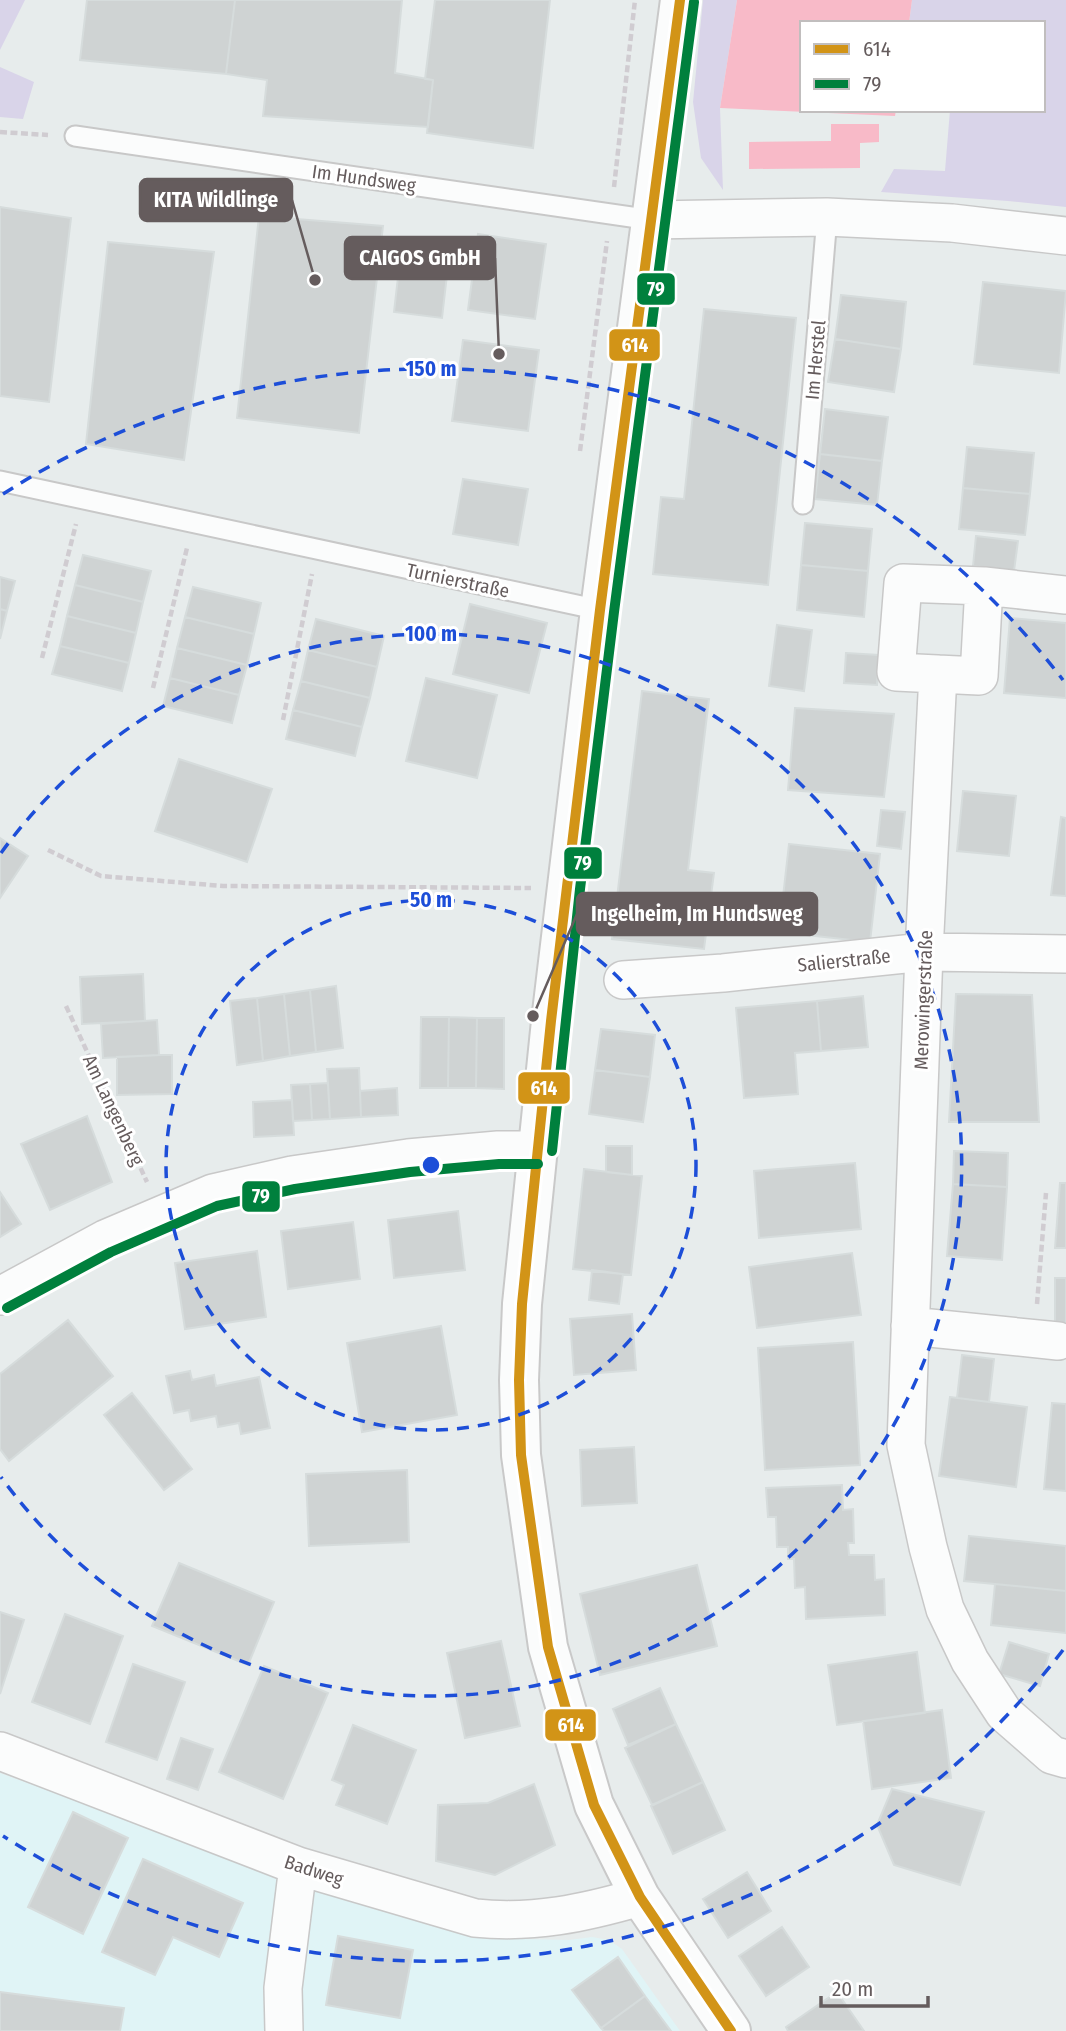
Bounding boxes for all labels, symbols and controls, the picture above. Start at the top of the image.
legend [800,21,1045,112]
text: 614 [863,36,891,62]
text: 79 [863,71,881,97]
street label: Im Hundsweg [311,160,417,197]
callout: KITA Wildlinge [140,179,292,221]
text: KITA Wildlinge [154,187,279,213]
callout: CAIGOS GmbH [345,237,495,279]
text: CAIGOS GmbH [359,245,481,271]
line badge: 79 [636,272,676,306]
text: 79 [647,278,665,301]
street label: Im Herstel [801,319,830,401]
line badge: 614 [608,328,661,362]
text: 614 [622,334,649,357]
text: 150 m [405,356,457,382]
street label: Turnierstraße [404,558,511,603]
text: 100 m [405,621,457,647]
line badge: 79 [563,846,603,880]
text: 79 [574,852,592,875]
text: 50 m [410,887,452,913]
callout: Ingelheim, Im Hundsweg [577,893,817,935]
text: Ingelheim, Im Hundsweg [591,901,803,927]
street label: Merowingerstraße [910,930,937,1070]
street label: Salierstraße [796,944,892,977]
street label: Am Langenberg [78,1051,149,1169]
line badge: 614 [517,1071,571,1105]
text: 614 [531,1077,558,1100]
centre of rings [419,1153,443,1177]
line badge: 79 [241,1180,281,1213]
text: 79 [252,1185,270,1208]
line badge: 614 [544,1708,597,1742]
text: 614 [558,1714,585,1737]
street label: Badweg [281,1850,346,1891]
scale bar [821,1965,928,2009]
text: 20 m [832,1976,873,2002]

